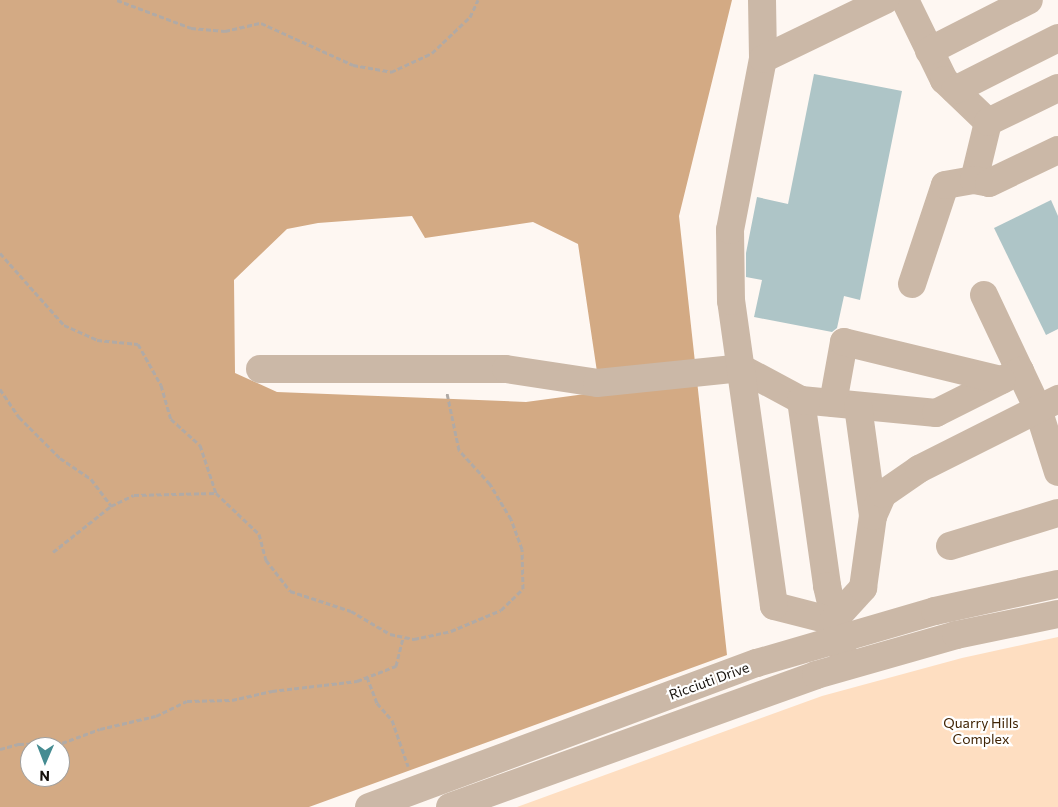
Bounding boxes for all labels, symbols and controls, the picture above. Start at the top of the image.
street label: Ricciuti Drive [667,659,751,703]
park label: Quarry Hills Complex [943,715,1019,748]
north arrow [20,737,70,787]
text: N [39,768,50,785]

